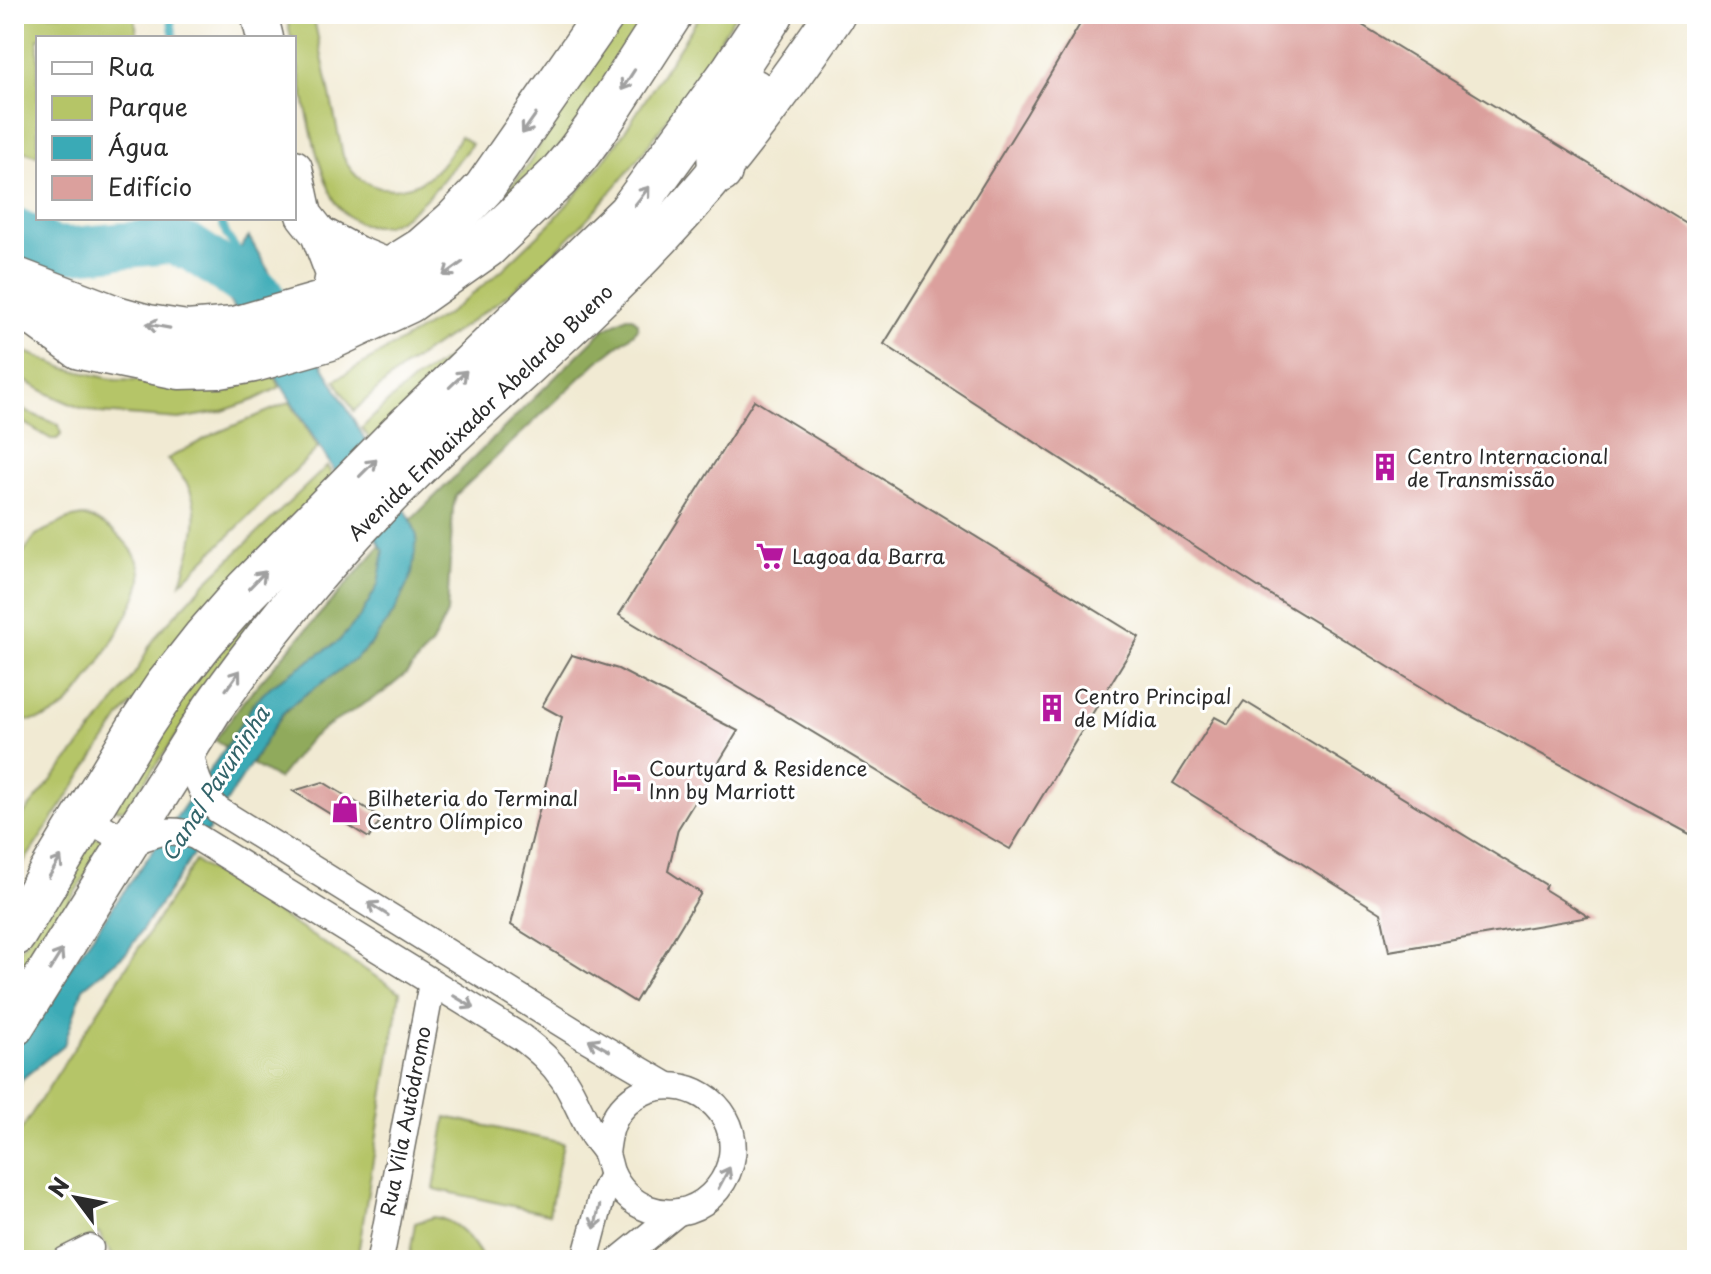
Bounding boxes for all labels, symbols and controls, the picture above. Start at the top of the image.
legend [36,36,296,220]
text: Rua [108,48,154,84]
one-way arrow [619,68,636,90]
text: Parque [108,88,188,124]
one-way arrow [521,113,537,135]
text: Água [108,128,168,164]
text: Edifício [108,168,192,204]
one-way arrow [634,186,651,207]
one-way arrow [443,261,464,278]
street label: Avenida Embaixador Abelardo Bueno [341,277,619,547]
one-way arrow [146,318,171,333]
one-way arrow [448,370,467,389]
place label: Centro Internacional de Transmissão [1407,441,1608,494]
building icon: Centro Internacional de Transmissão [1370,452,1400,482]
one-way arrow [358,458,377,478]
supermarket icon: Lagoa da Barra [755,541,785,571]
place label: Lagoa da Barra [792,541,945,571]
one-way arrow [248,570,267,590]
one-way arrow [225,669,241,691]
place label: Centro Principal de Mídia [1074,681,1232,734]
building icon: Centro Principal de Mídia [1037,693,1067,723]
water label: Canal Pavuninha [151,698,277,867]
place label: Courtyard & Residence Inn by Marriott [649,753,867,806]
hotel icon: Courtyard & Residence Inn by Marriott [612,765,642,795]
place label: Bilheteria do Terminal Centro Olímpico [367,783,578,836]
shop icon: Bilheteria do Terminal Centro Olímpico [330,794,360,824]
one-way arrow [47,856,63,879]
one-way arrow [367,900,390,916]
one-way arrow [48,949,64,972]
one-way arrow [452,995,475,1011]
street label: Rua Vila Autódromo [372,1023,438,1219]
one-way arrow [588,1037,611,1053]
north arrow [36,1158,116,1238]
one-way arrow [716,1167,732,1191]
text: N [39,1170,76,1203]
one-way arrow [589,1203,604,1229]

